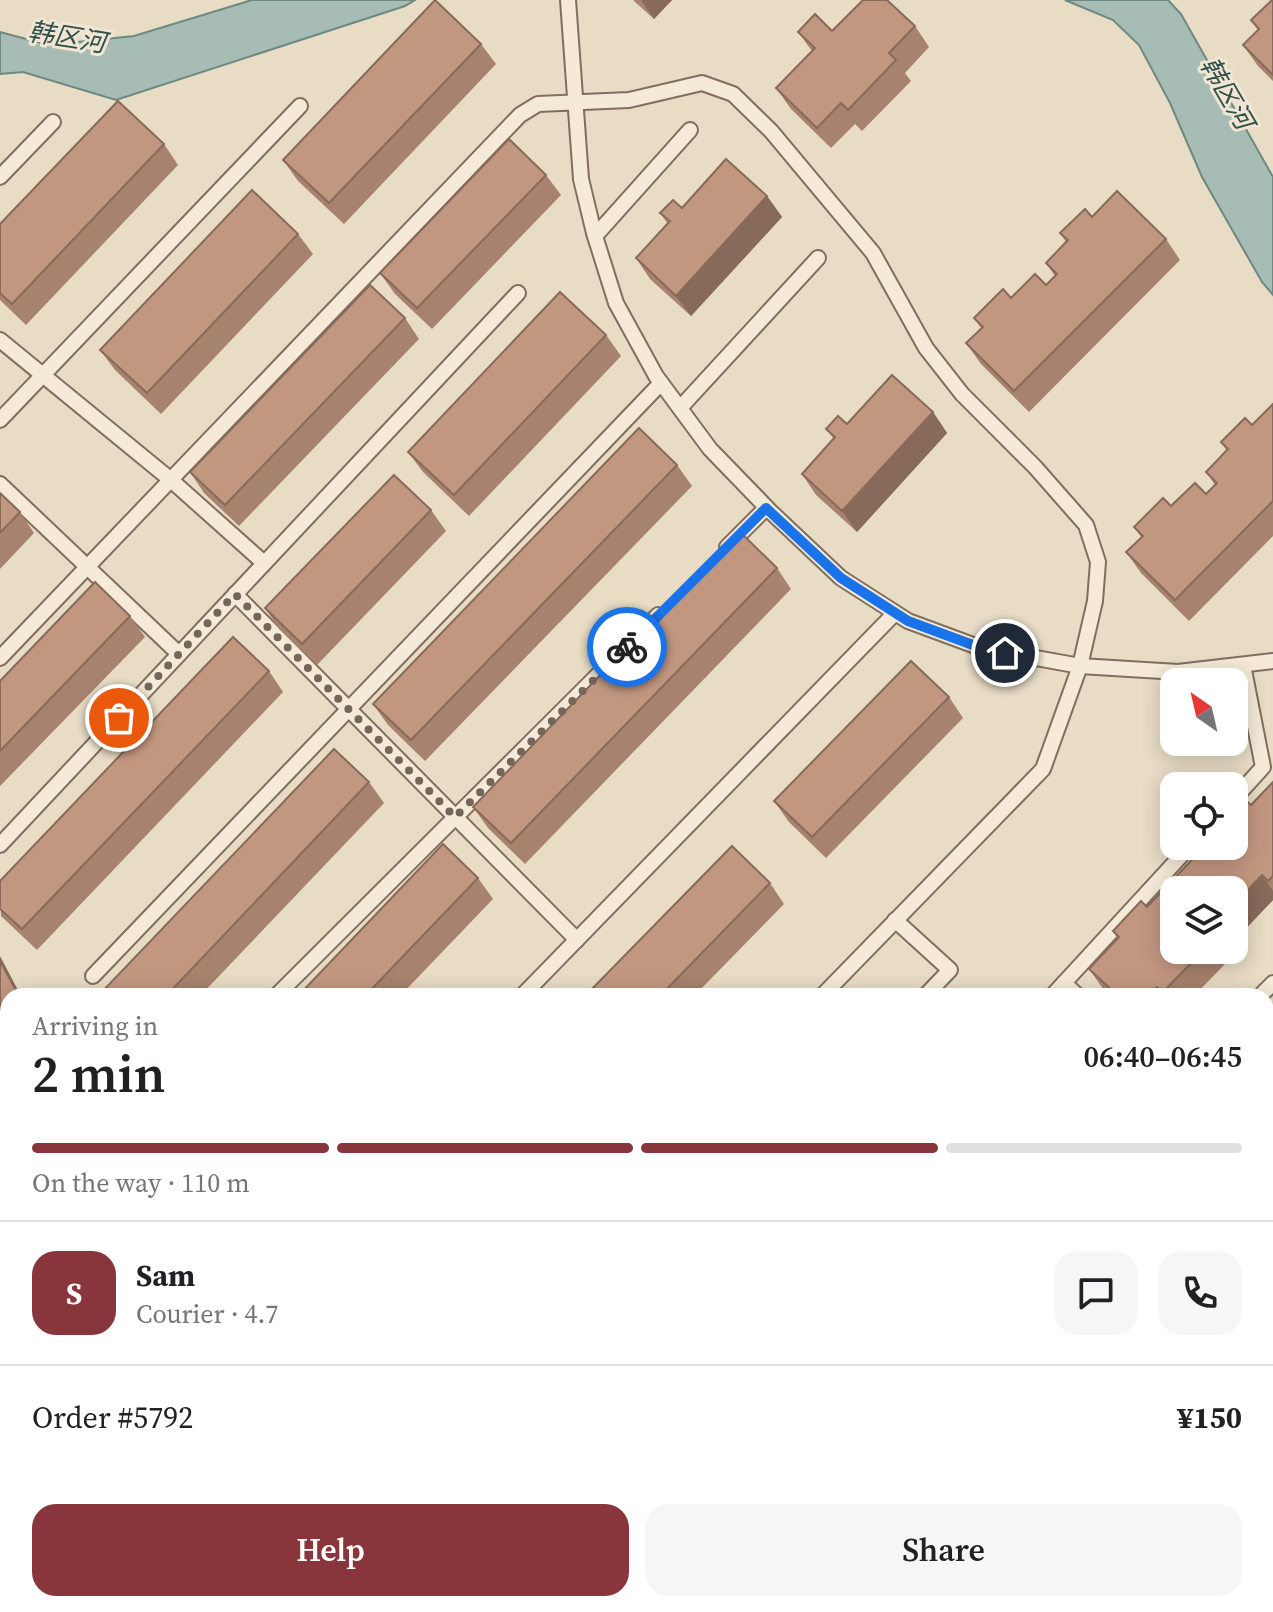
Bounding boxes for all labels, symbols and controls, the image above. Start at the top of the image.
water label: 韩区河 [26,13,113,62]
water label: 韩区河 [1192,50,1265,140]
courier [587,607,667,687]
pin [971,619,1039,687]
icon: bike [605,625,649,669]
icon: home [983,631,1027,675]
north arrow [1160,668,1248,756]
map controls [1160,668,1248,964]
pin [85,684,153,752]
icon: bag [97,696,141,740]
button: locate [1160,772,1248,860]
button: layers [1160,876,1248,964]
text: Arriving in [32,1008,158,1044]
text: 06:40–06:45 [1083,1036,1242,1077]
text: 2 min [32,1038,165,1109]
text: On the way · 110 m [32,1165,250,1201]
button: chat [1054,1251,1138,1335]
button: phone [1158,1251,1242,1335]
text: Sam [136,1255,195,1296]
text: S [66,1273,82,1314]
text: Courier · 4.7 [136,1296,278,1332]
text: Order #5792 [32,1397,193,1438]
text: ¥150 [1177,1397,1242,1438]
button: Help [32,1504,629,1596]
button: Share [645,1504,1242,1596]

